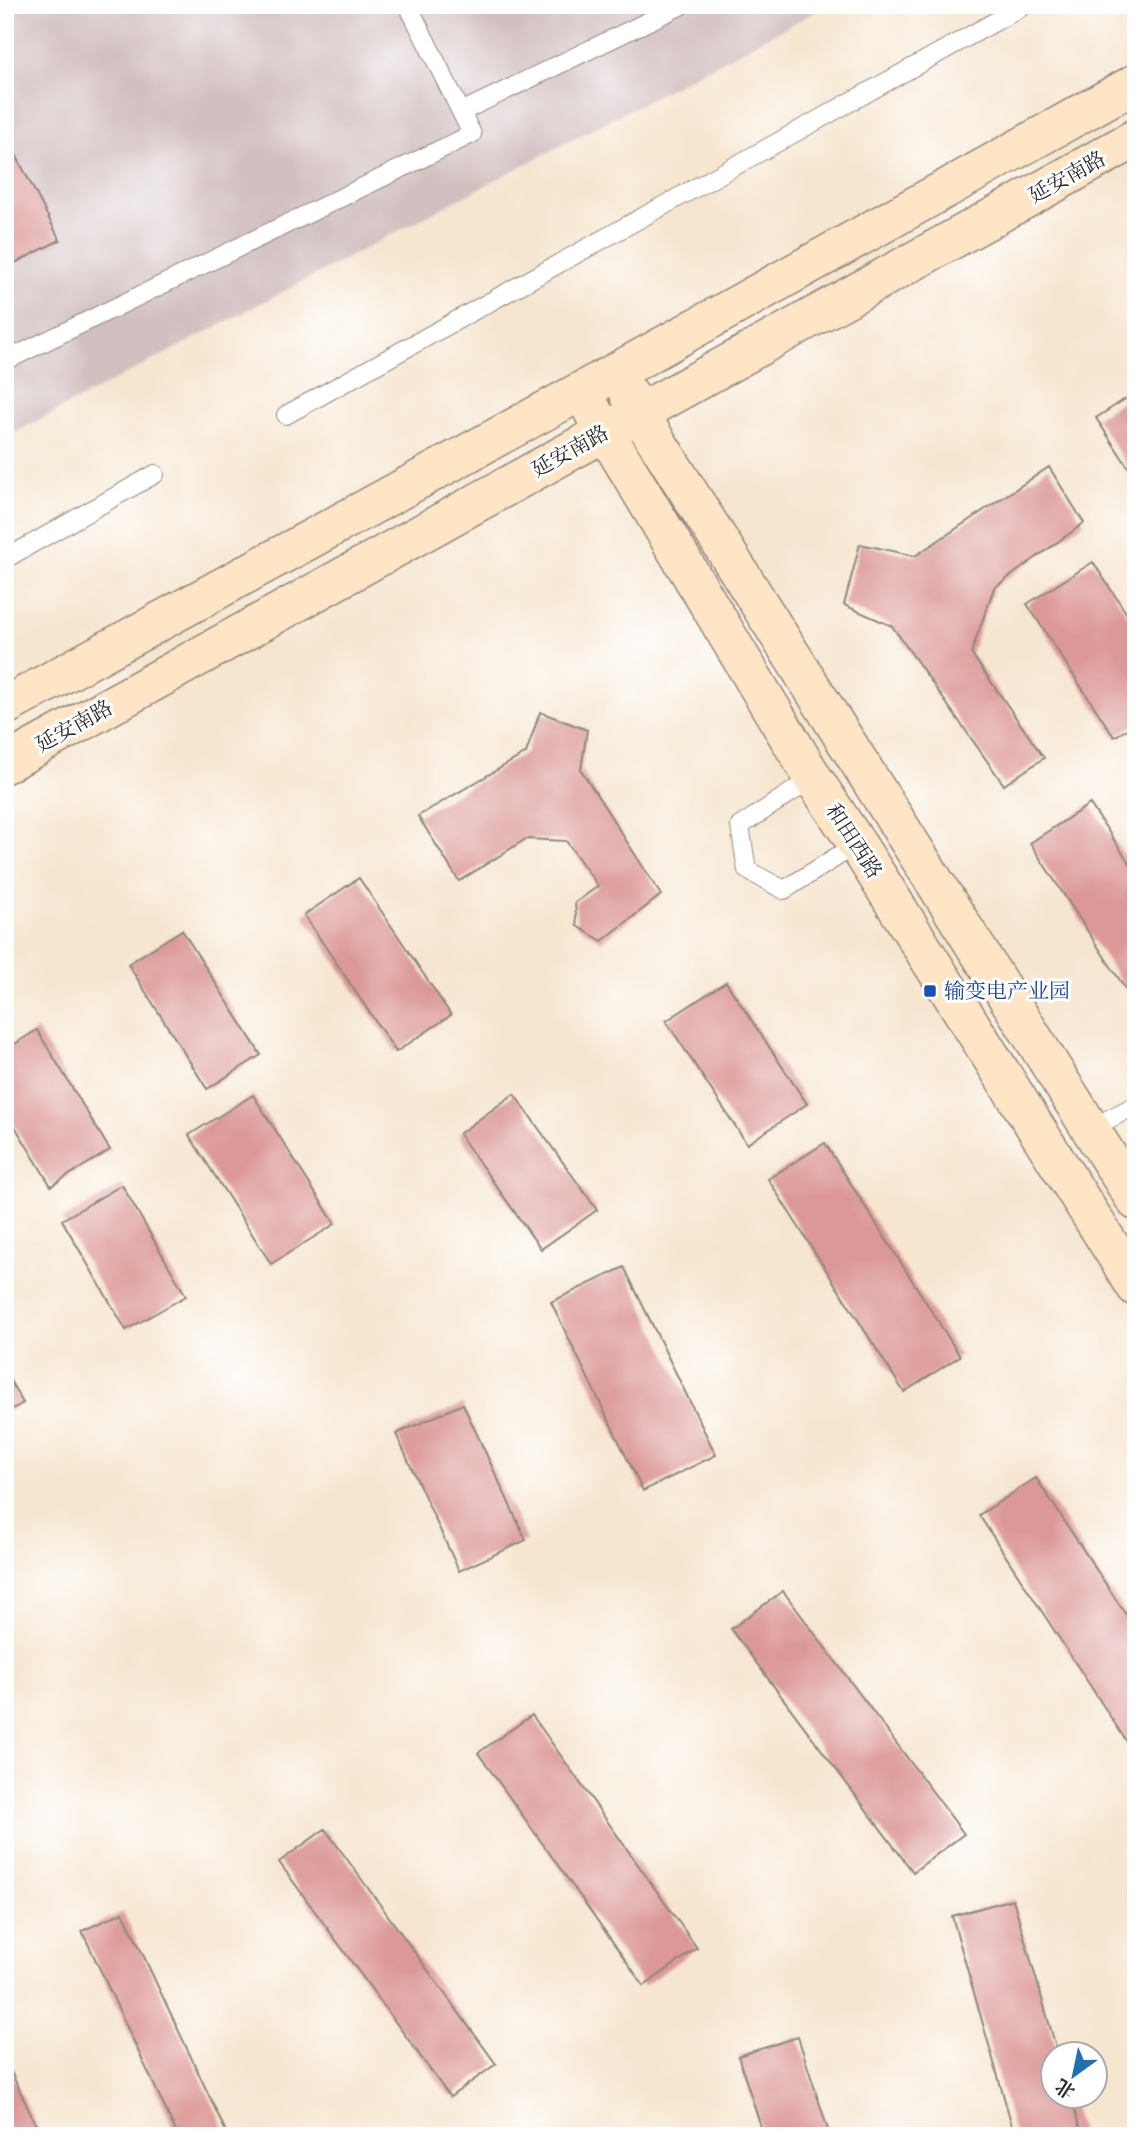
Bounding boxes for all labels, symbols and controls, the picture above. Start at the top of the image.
street label: 延安南路 [1023,144,1111,210]
street label: 延安南路 [526,418,614,484]
street label: 延安南路 [30,693,118,759]
street label: 和田西路 [819,798,889,884]
place label: 输变电产业园 [944,977,1070,1005]
marker: 输变电产业园 [922,983,938,999]
north arrow [1040,2039,1110,2110]
text: 北 [1050,2072,1080,2104]

